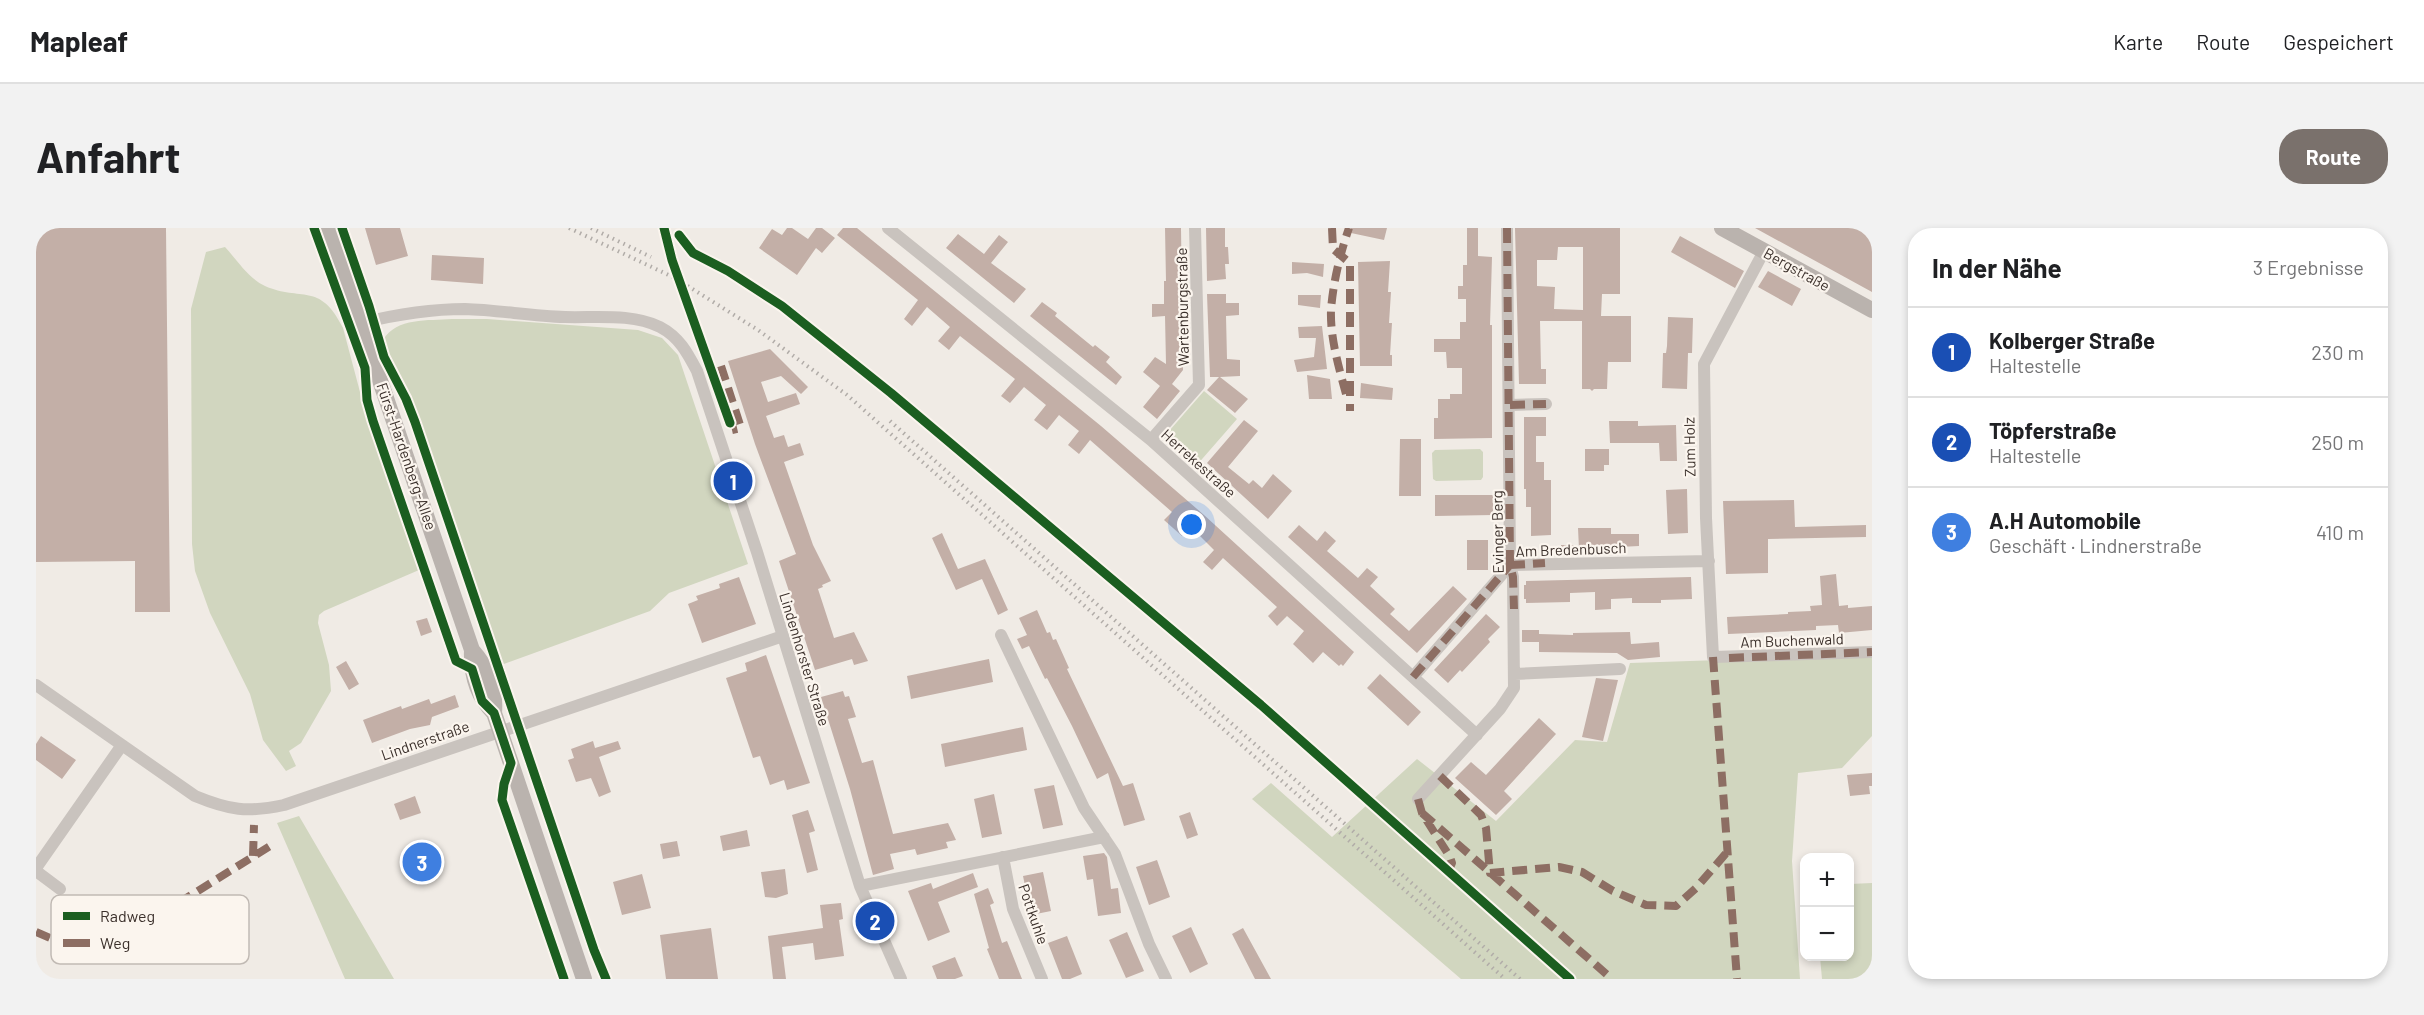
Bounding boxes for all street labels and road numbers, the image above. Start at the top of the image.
street label: Bergstraße [1761,244,1833,294]
street label: Wartenburgstraße [1172,248,1192,366]
street label: Fürst-Hardenberg-Allee [373,380,441,532]
street label: Zum Holz [1679,417,1699,477]
street label: Herrekestraße [1158,425,1240,501]
street label: Evinger Berg [1487,490,1507,574]
street label: Am Bredenbusch [1515,538,1627,560]
street label: Lindenhorster Straße [776,590,834,728]
street label: Am Buchenwald [1740,629,1844,651]
street label: Lindnerstraße [379,717,471,763]
street label: Pottkuhle [1015,881,1053,947]

